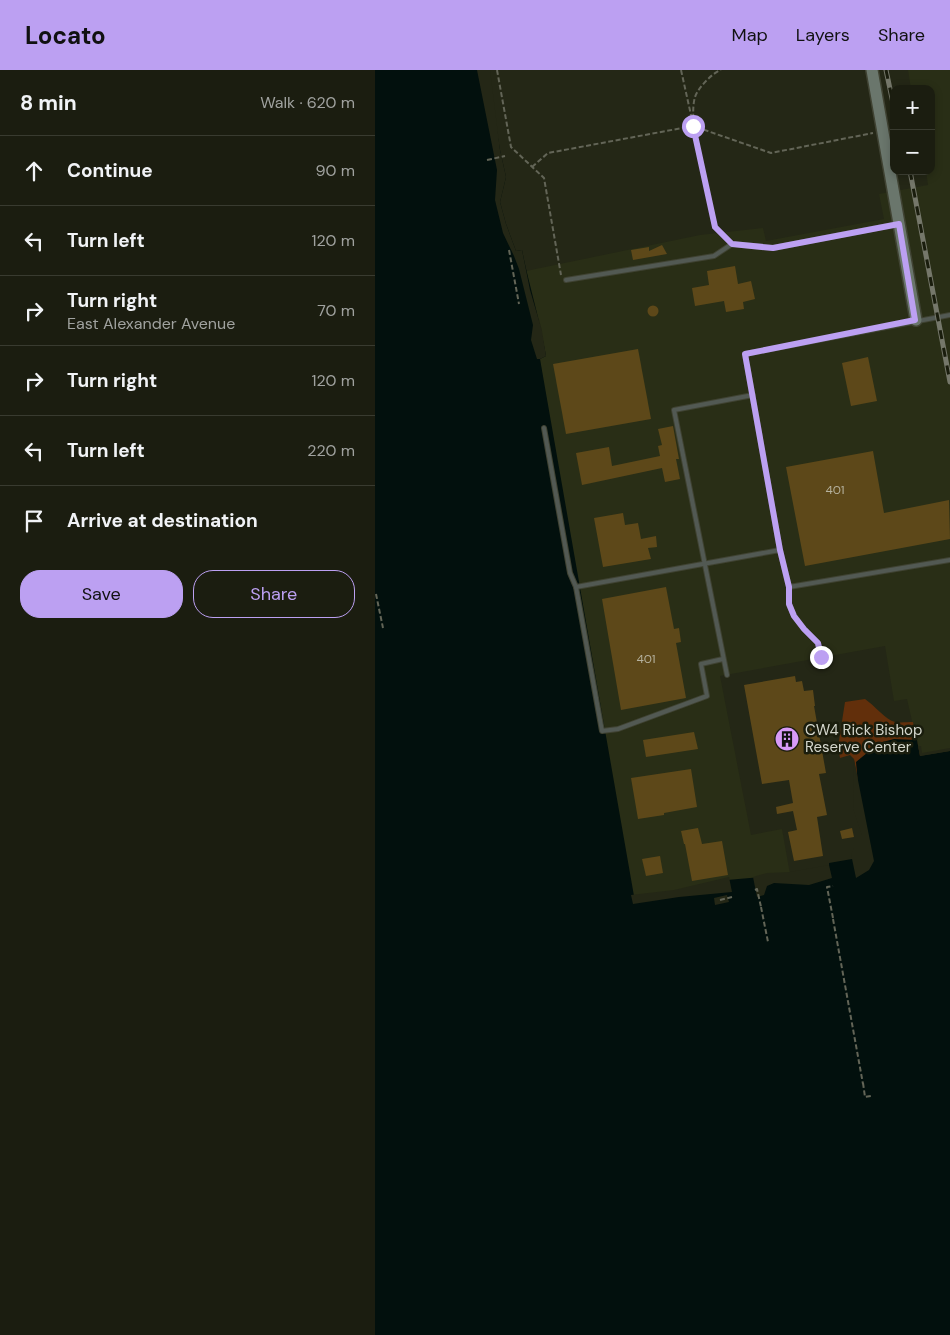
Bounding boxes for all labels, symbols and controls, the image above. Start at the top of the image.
text: Locato [25,20,106,51]
text: Map [732,23,768,47]
text: Layers [796,23,850,47]
text: Share [878,23,925,47]
map controls [890,85,935,175]
button: + [890,85,935,130]
text: 8 min [20,89,77,117]
text: Walk · 620 m [260,92,355,113]
route start [682,115,705,138]
button: − [890,130,935,175]
icon: ahead [20,157,48,185]
text: Continue [67,158,153,183]
text: 90 m [315,160,355,181]
icon: left [20,227,48,255]
text: Turn left [67,228,145,253]
text: 120 m [311,230,355,251]
text: Turn right [67,288,157,313]
icon: right [20,297,48,325]
text: 70 m [317,300,355,321]
text: East Alexander Avenue [67,313,235,334]
icon: right [20,367,48,395]
text: Turn right [67,368,157,393]
text: 120 m [311,370,355,391]
icon: left [20,437,48,465]
text: Turn left [67,438,145,463]
text: 220 m [307,440,355,461]
house number: 401 [825,482,845,498]
icon: arrive [20,507,48,535]
text: Arrive at destination [67,508,258,533]
button: Save [20,570,183,618]
button: Share [193,570,355,618]
route end [810,646,833,669]
house number: 401 [636,651,656,667]
place label: CW4 Rick Bishop Reserve Center [805,720,922,757]
building icon: CW4 Rick Bishop Reserve Center [774,726,800,752]

